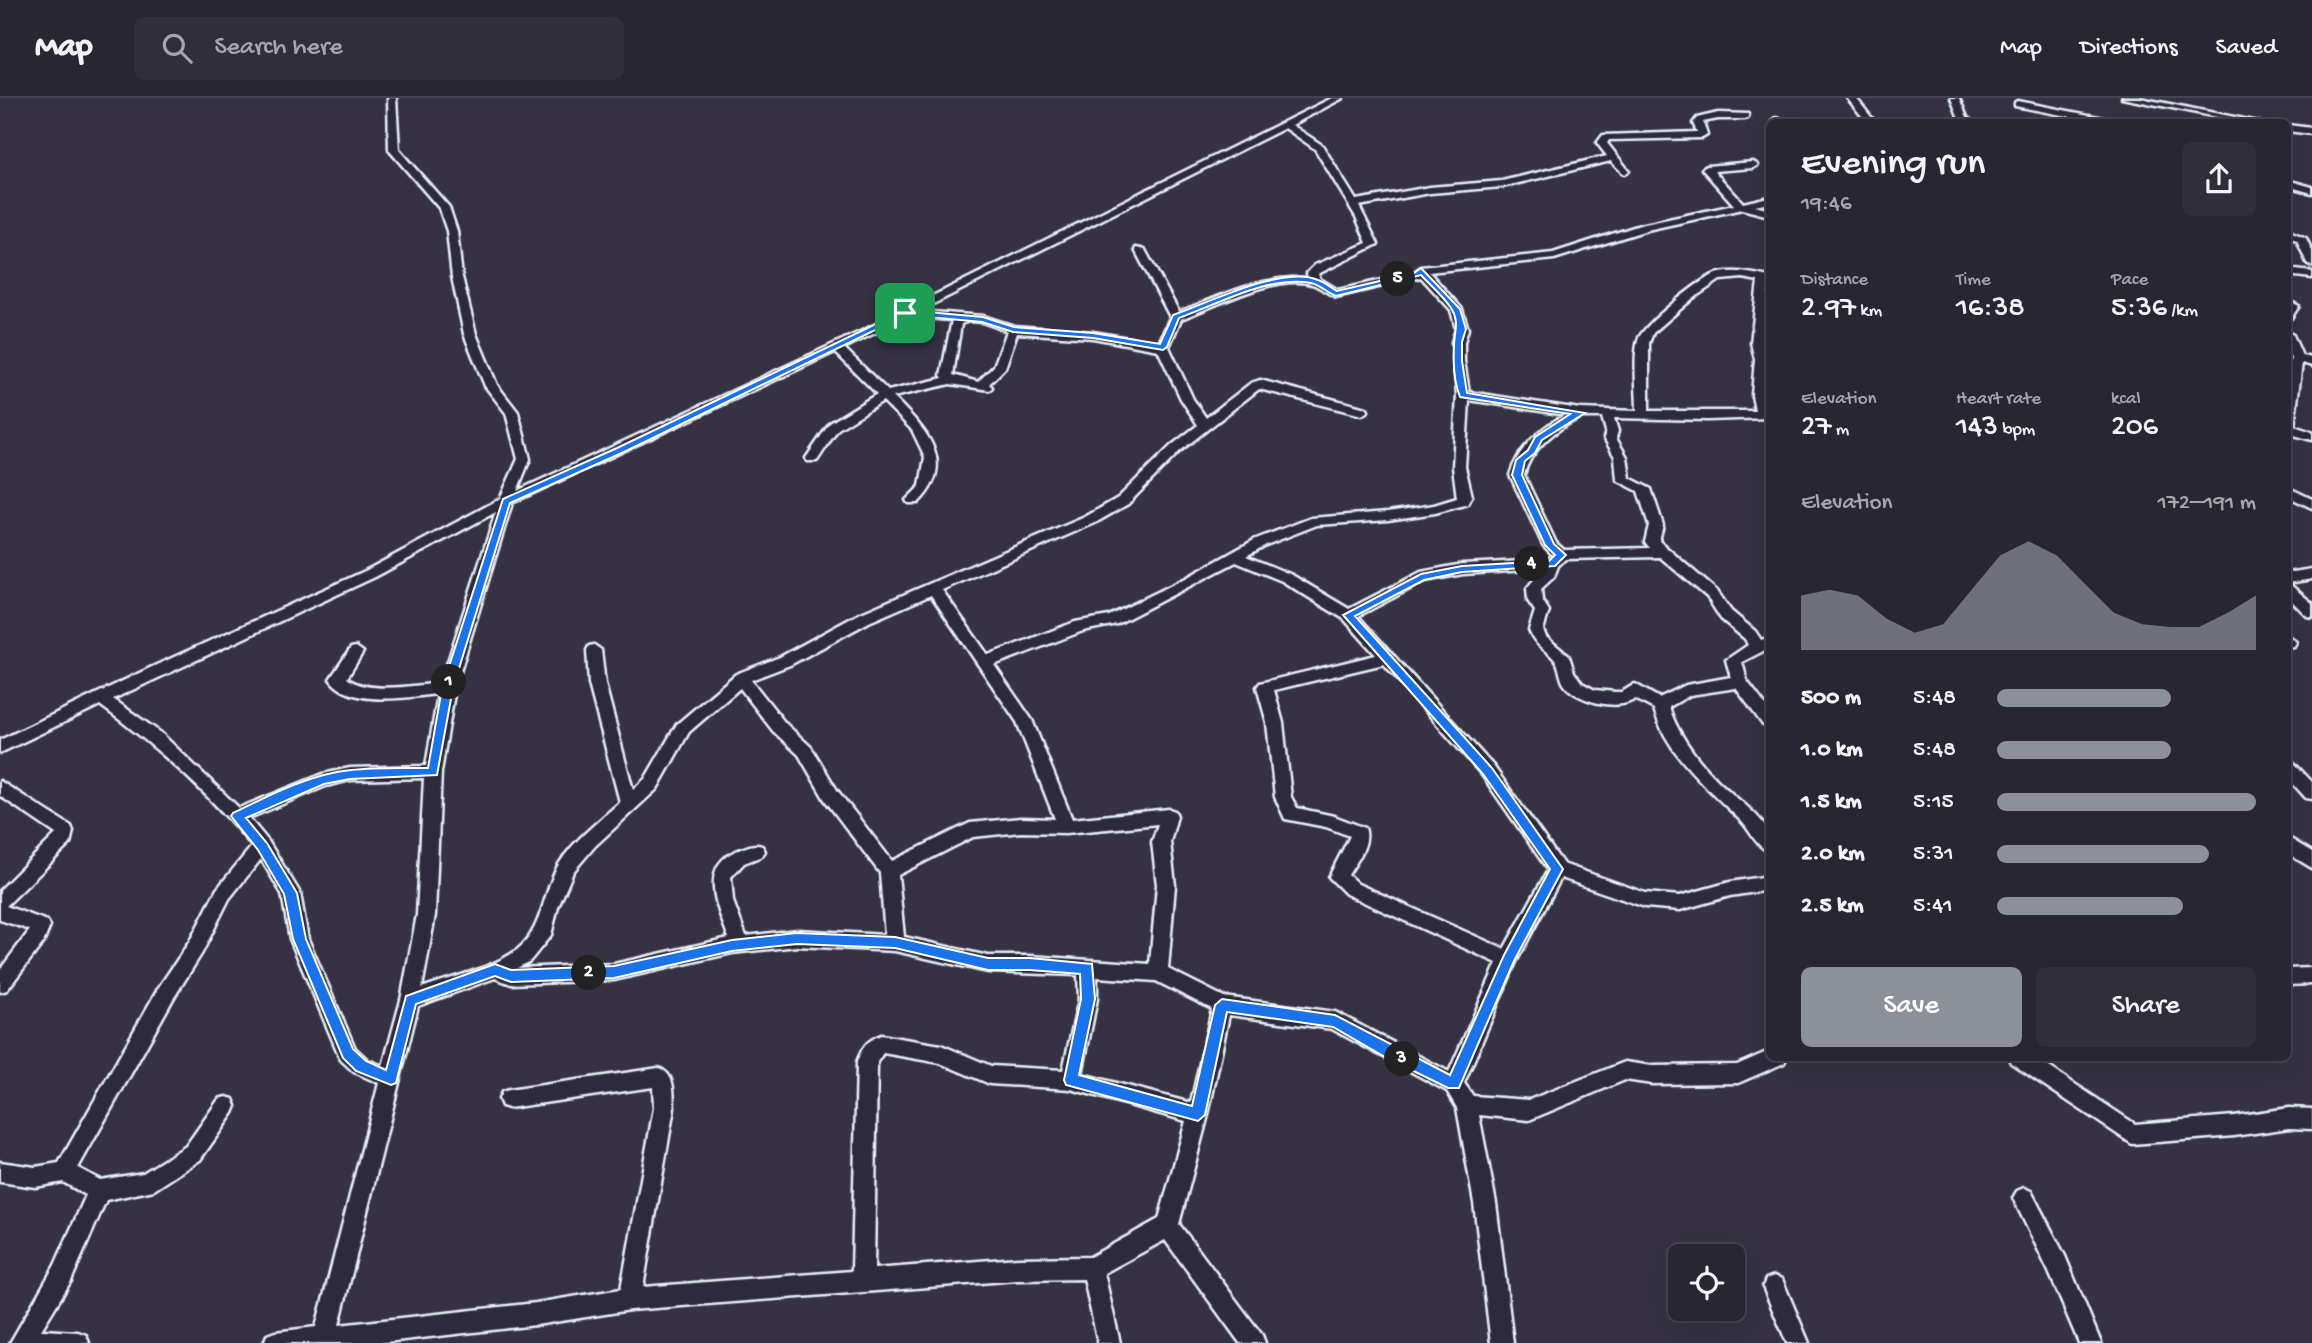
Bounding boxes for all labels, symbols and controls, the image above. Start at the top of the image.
search box [134,17,624,80]
text: Map [35,29,92,67]
icon: search [158,29,196,67]
text: Search here [214,33,343,64]
text: Map [2000,34,2042,63]
text: Directions [2080,34,2178,63]
text: Saved [2216,34,2277,63]
button: share [2182,142,2256,216]
text: Evening run [1801,143,1985,187]
text: 19:46 [1801,191,1852,218]
pin: 5 [1380,262,1416,296]
text: 5 [1393,267,1403,290]
text: Distance [1801,269,1868,292]
text: Time [1956,269,1991,292]
text: Pace [2111,269,2148,292]
pin [875,283,935,343]
text: 2.97 [1801,292,1856,327]
text: 16:38 [1956,292,2025,327]
text: 5:36 [2111,292,2167,327]
icon: arrive [886,294,924,332]
text: km [1856,300,1882,323]
text: /km [2167,300,2198,323]
text: Elevation [1801,388,1877,411]
text: Heart rate [1956,388,2041,411]
text: kcal [2111,388,2141,411]
text: 27 [1801,411,1831,446]
text: 143 [1956,411,1998,446]
text: 206 [2111,411,2158,446]
text: m [1831,419,1849,442]
text: bpm [1998,419,2035,442]
text: Elevation [1801,490,1892,517]
text: 172–191 m [2158,490,2256,517]
pin: 4 [1514,546,1550,582]
text: 4 [1527,552,1536,575]
pin: 1 [432,664,466,700]
text: 1 [445,670,452,693]
text: 500 m [1801,685,1861,712]
text: 5:48 [1913,685,1956,712]
text: 1.0 km [1801,737,1863,764]
text: 5:48 [1913,737,1956,764]
text: 1.5 km [1801,789,1862,816]
text: 5:15 [1913,789,1954,816]
text: 2.0 km [1801,841,1865,868]
text: 5:31 [1913,841,1954,868]
text: 2.5 km [1801,893,1864,920]
text: 5:41 [1913,893,1953,920]
pin: 2 [572,956,606,990]
text: 2 [584,961,593,984]
button: Save [1801,967,2022,1047]
button: Share [2036,967,2256,1047]
pin: 3 [1384,1042,1420,1076]
text: 3 [1397,1047,1406,1070]
map controls [1668,1244,1745,1321]
button: locate [1668,1244,1745,1321]

